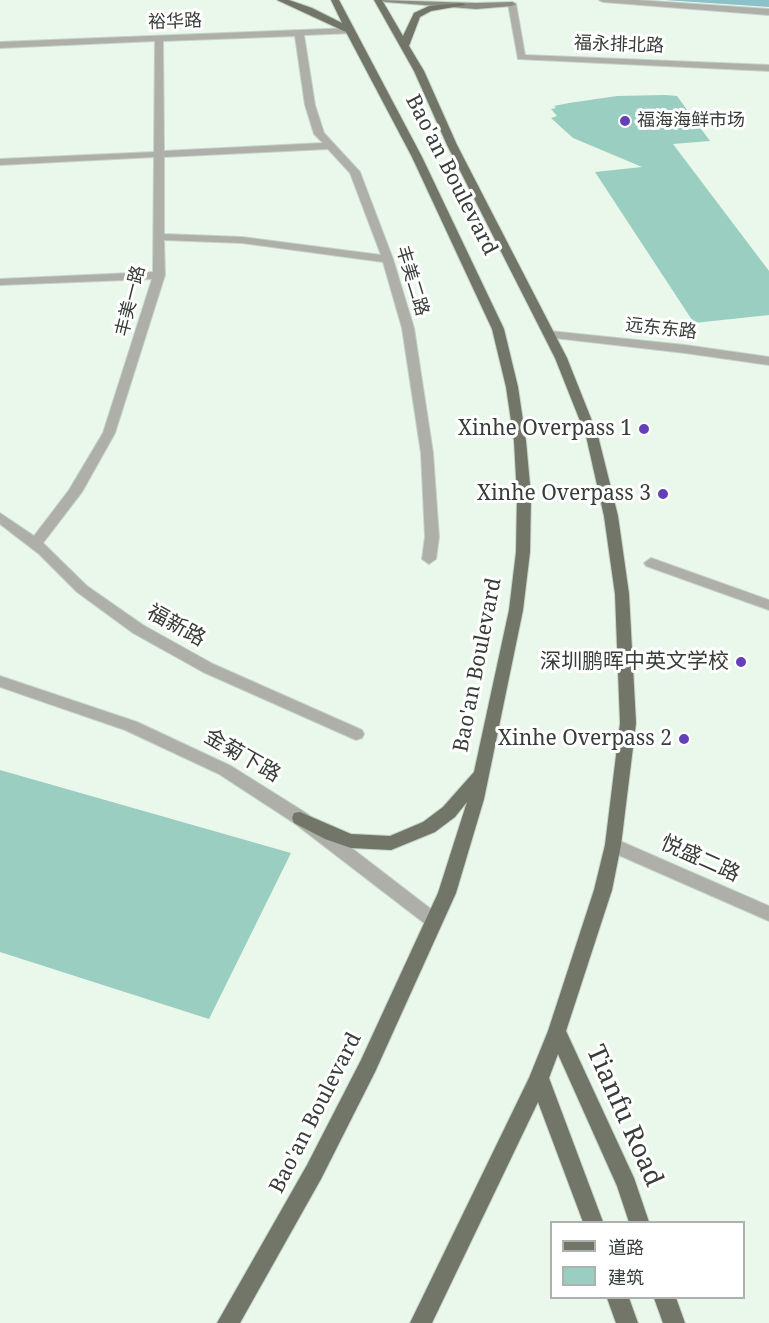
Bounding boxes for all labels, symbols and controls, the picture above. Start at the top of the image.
street label: 裕华路 [148,10,202,34]
street label: 福永排北路 [574,33,664,57]
street label: Bao'an Boulevard [400,91,502,259]
place label: 福海海鲜市场 [637,110,745,132]
marker: 福海海鲜市场 [618,114,632,128]
street label: 丰美二路 [391,243,433,319]
street label: 丰美一路 [112,263,150,339]
street label: 远东东路 [624,314,698,344]
place label: Xinhe Overpass 1 [458,416,632,442]
marker: Xinhe Overpass 1 [637,422,651,436]
place label: Xinhe Overpass 3 [477,481,651,507]
marker: Xinhe Overpass 3 [656,487,670,501]
street label: Bao'an Boulevard [449,576,507,754]
street label: 福新路 [142,600,210,652]
place label: 深圳鹏晖中英文学校 [540,649,729,675]
marker: 深圳鹏晖中英文学校 [734,655,748,669]
street label: 金菊下路 [199,724,285,788]
place label: Xinhe Overpass 2 [498,726,672,752]
marker: Xinhe Overpass 2 [677,732,691,746]
street label: 悦盛二路 [657,830,743,888]
street label: Bao'an Boulevard [265,1029,367,1197]
street label: Tianfu Road [579,1041,669,1191]
legend [550,1221,745,1299]
text: 道路 [608,1235,644,1259]
text: 建筑 [608,1265,644,1289]

